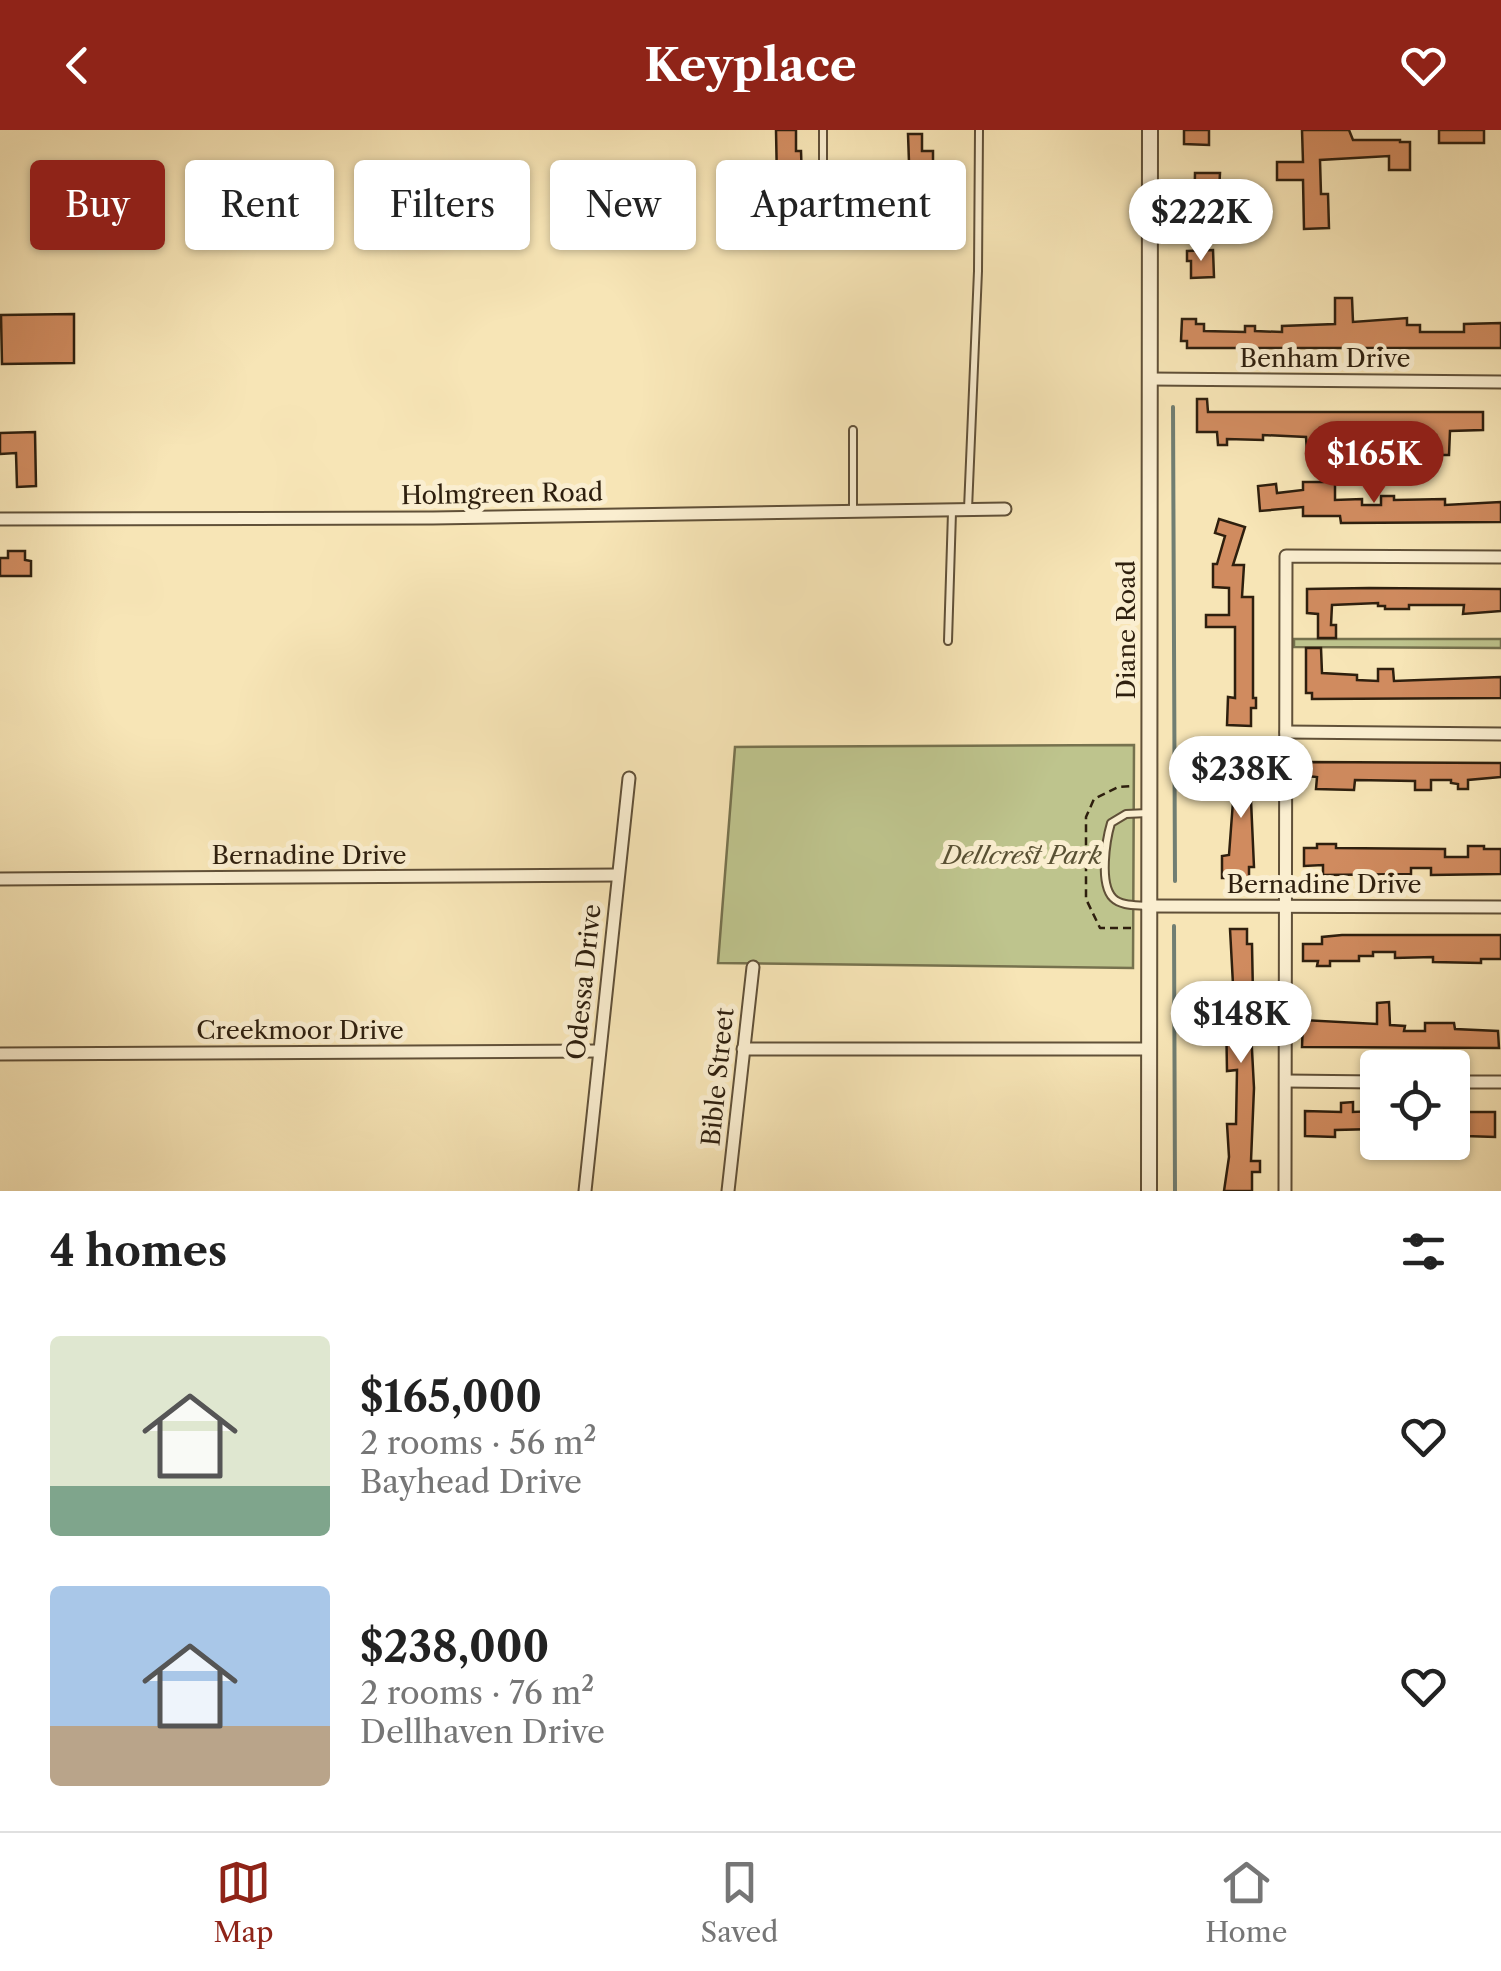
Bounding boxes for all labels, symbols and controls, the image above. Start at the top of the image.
text: Keyplace [644,37,857,93]
icon: back [50,38,105,93]
icon: heart [1396,38,1451,93]
chip: Buy [30,160,165,250]
chip: Rent [185,160,334,250]
chip: Filters [354,160,530,250]
chip: New [550,160,696,250]
chip: Apartment [716,160,966,250]
pin: $222K [1131,179,1271,264]
text: $222K [1151,192,1251,231]
street label: Benham Drive [1240,343,1410,374]
pin: $165K [1304,421,1444,506]
text: $165K [1327,434,1421,473]
street label: Holmgreen Road [401,477,603,511]
street label: Diane Road [1111,560,1142,700]
pin: $238K [1171,736,1311,821]
text: $238K [1191,749,1291,788]
street label: Bernadine Drive [212,840,406,871]
park label: Dellcrest Park [940,840,1102,871]
street label: Bernadine Drive [1227,869,1421,900]
street label: Odessa Drive [560,903,608,1061]
pin: $148K [1171,981,1311,1066]
text: $148K [1193,994,1289,1033]
street label: Bible Street [695,1006,741,1148]
street label: Creekmoor Drive [196,1015,404,1046]
map controls [1360,1050,1470,1160]
button: locate [1360,1050,1470,1160]
icon: filters [1396,1224,1451,1279]
text: 4 homes [50,1225,227,1277]
text: $165,000 [360,1371,542,1423]
icon: home [130,1376,250,1496]
icon: heart [1396,1409,1451,1464]
text: 2 rooms · 56 m² [360,1423,597,1462]
text: Bayhead Drive [360,1462,582,1501]
text: $238,000 [360,1621,549,1673]
icon: home [130,1626,250,1746]
icon: heart [1396,1659,1451,1714]
text: 2 rooms · 76 m² [360,1673,594,1712]
text: Dellhaven Drive [360,1712,605,1751]
tab: Map [213,1855,274,1949]
tab: Saved [701,1855,778,1949]
tab: Home [1205,1855,1288,1949]

